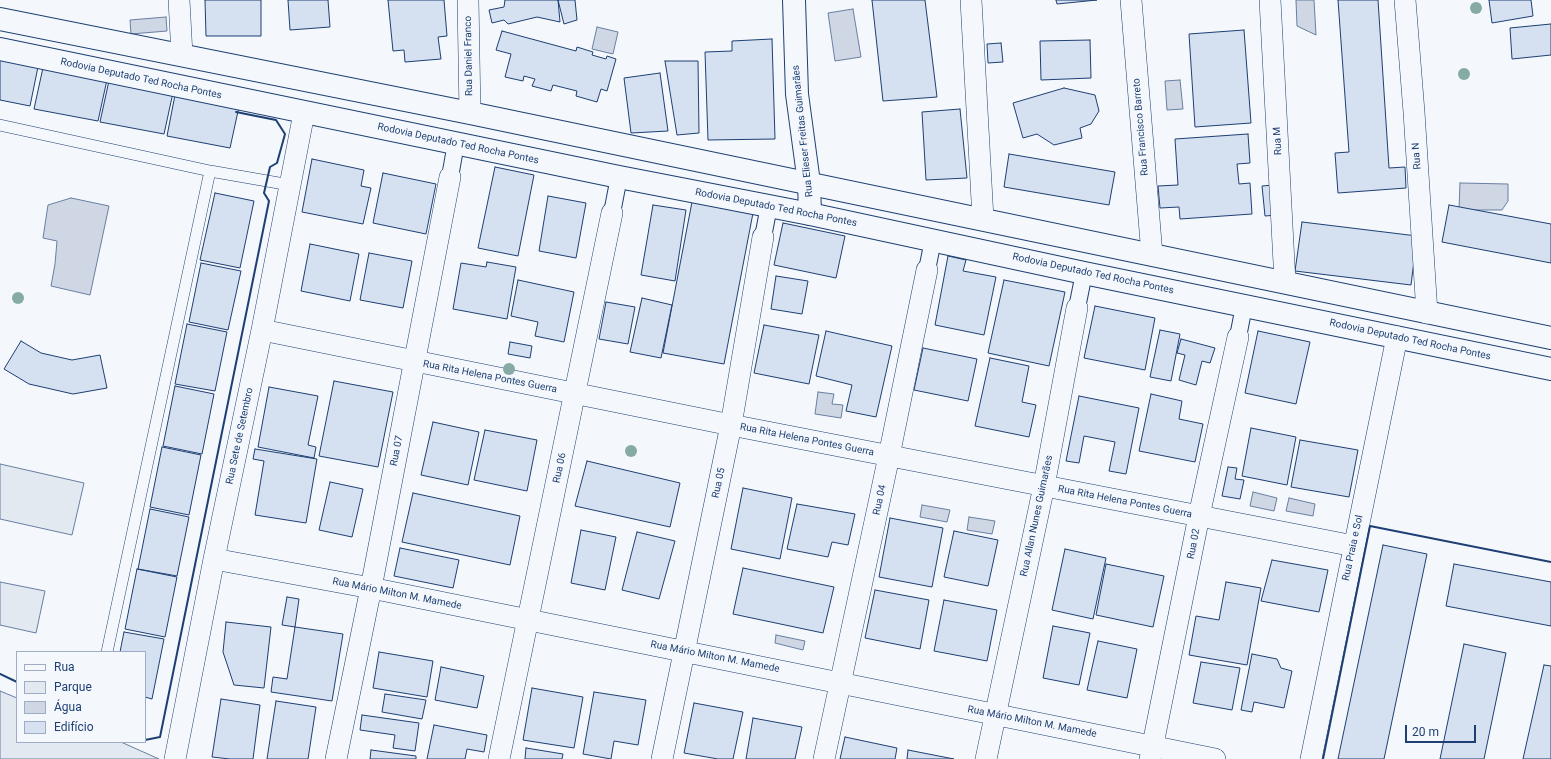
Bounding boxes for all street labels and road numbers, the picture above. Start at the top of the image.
street label: Rua Daniel Franco [462,16,476,96]
street label: Rodovia Deputado Ted Rocha Pontes [59,56,223,102]
street label: Rua Elieser Freitas Guimarães [790,64,816,198]
street label: Rua Francisco Barreto [1131,78,1151,176]
street label: Rodovia Deputado Ted Rocha Pontes [376,121,540,167]
street label: Rua M [1271,127,1285,155]
street label: Rua N [1410,142,1424,170]
street label: Rodovia Deputado Ted Rocha Pontes [694,186,858,230]
street label: Rodovia Deputado Ted Rocha Pontes [1011,251,1175,297]
street label: Rodovia Deputado Ted Rocha Pontes [1328,317,1492,363]
street label: Rua Rita Helena Pontes Guerra [422,358,558,396]
street label: Rua Sete de Setembro [224,387,256,485]
street label: Rua Rita Helena Pontes Guerra [739,421,875,459]
street label: Rua 07 [388,435,406,467]
street label: Rua 06 [551,452,569,484]
street label: Rua Allan Nunes Guimarães [1018,454,1056,578]
street label: Rua 05 [710,467,728,499]
street label: Rua Rita Helena Pontes Guerra [1057,483,1193,521]
street label: Rua 04 [871,484,889,516]
street label: Rua Praia e Sol [1340,514,1366,582]
street label: Rua 02 [1185,528,1203,560]
street label: Rua Mário Milton M. Mamede [331,576,463,612]
street label: Rua Mário Milton M. Mamede [649,639,781,675]
street label: Rua Mário Milton M. Mamede [966,704,1098,740]

